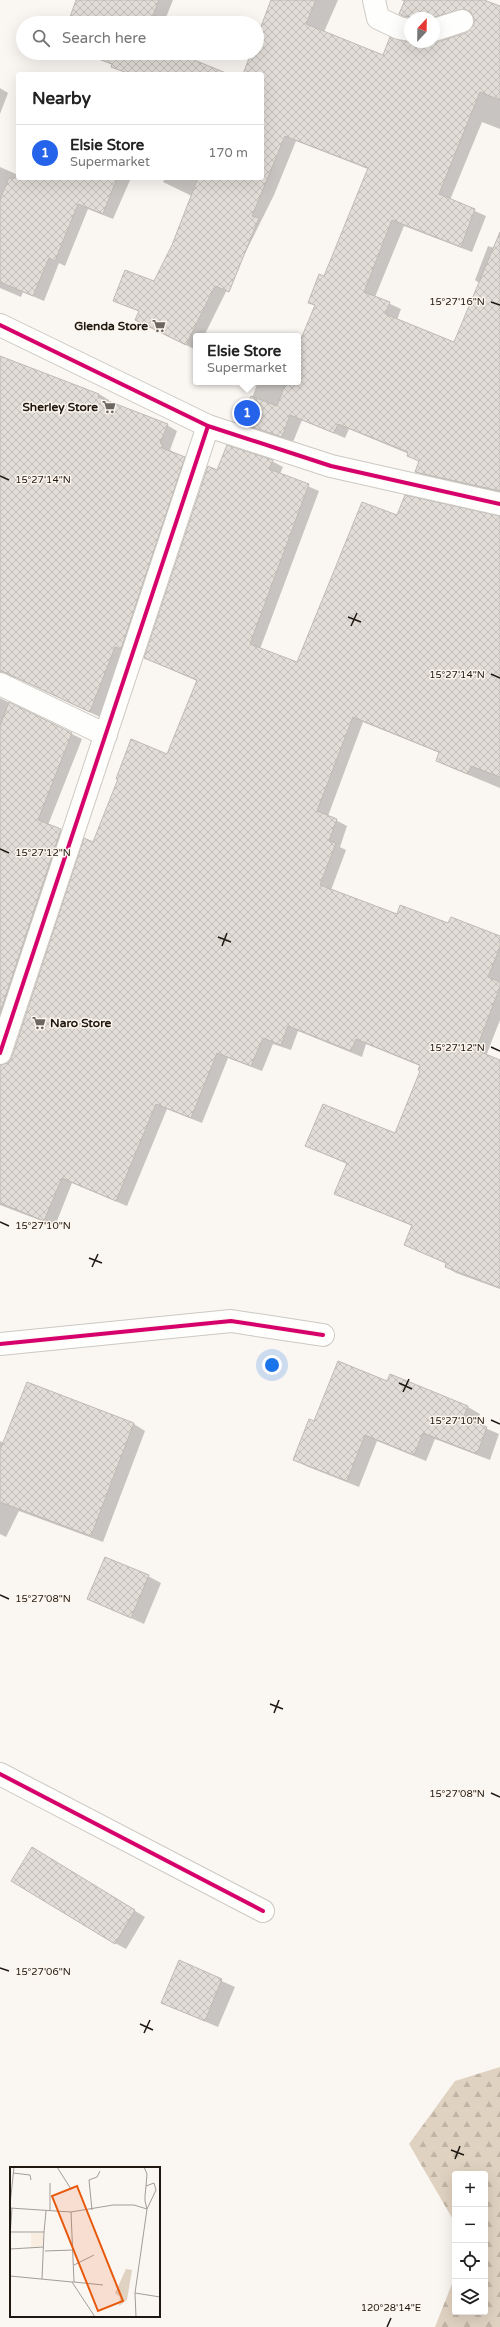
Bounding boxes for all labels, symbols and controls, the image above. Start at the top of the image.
north arrow [404,12,440,48]
search box [16,16,264,60]
icon: search [30,27,52,49]
text: Search here [62,29,146,47]
text: Nearby [32,88,91,109]
text: Elsie Store [70,136,144,154]
text: 1 [41,145,49,161]
text: 170 m [208,145,248,161]
text: Supermarket [70,154,150,170]
text: 15°27'16"N [429,296,485,308]
supermarket icon: Glenda Store [151,318,167,334]
place label: Glenda Store [74,319,148,333]
popup [193,333,301,385]
text: Elsie Store [207,342,281,360]
text: Supermarket [207,360,287,376]
pin: 1 [234,398,260,428]
supermarket icon: Sherley Store [101,399,117,415]
place label: Sherley Store [23,400,98,415]
text: 15°27'14"N [15,474,71,486]
text: 15°27'14"N [429,669,485,681]
text: 15°27'12"N [15,847,71,859]
supermarket icon: Naro Store [31,1015,47,1031]
place label: Naro Store [50,1016,112,1030]
text: 15°27'12"N [429,1042,485,1054]
text: 15°27'10"N [15,1220,71,1232]
your location [262,1355,282,1375]
text: 15°27'10"N [429,1415,485,1427]
text: 15°27'08"N [15,1593,71,1605]
text: 15°27'08"N [429,1788,485,1800]
text: 15°27'06"N [15,1966,71,1978]
inset map [10,2167,160,2317]
map controls [452,2171,488,2315]
button: + [452,2171,488,2207]
button: − [452,2207,488,2243]
button: locate [452,2243,488,2279]
button: layers [452,2279,488,2315]
text: 120°28'14"E [361,2302,421,2314]

